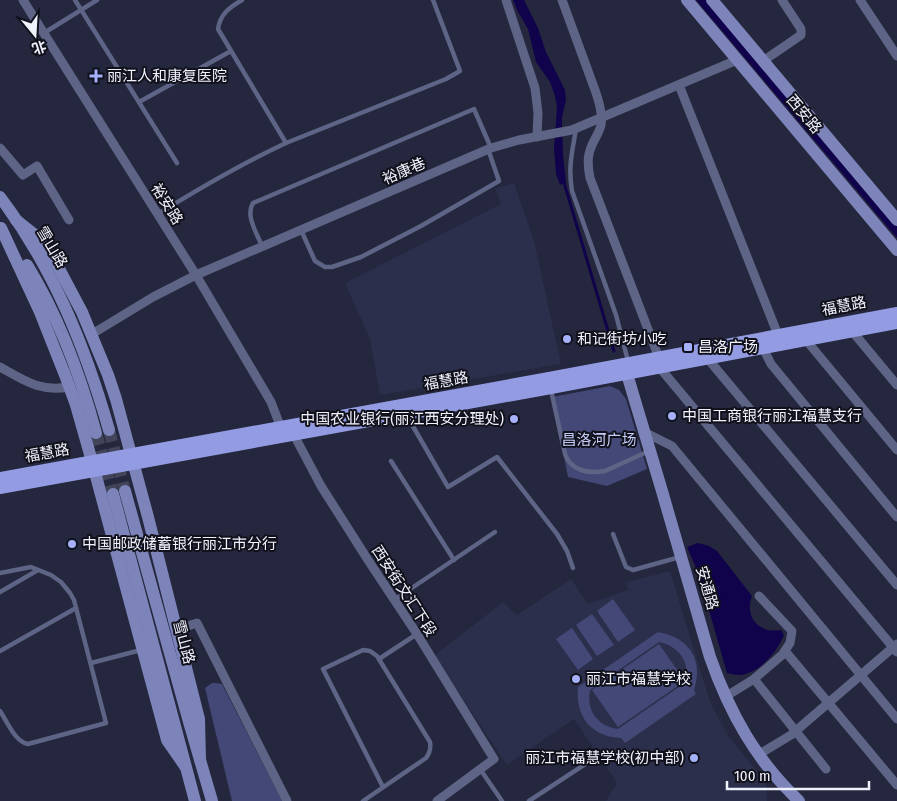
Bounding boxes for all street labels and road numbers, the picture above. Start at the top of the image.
street label: 西安路 [783,91,825,137]
street label: 裕康巷 [380,154,428,188]
street label: 裕安路 [147,180,187,228]
street label: 雪山路 [33,223,71,271]
street label: 福慧路 [820,293,868,319]
street label: 福慧路 [422,368,470,394]
street label: 福慧路 [23,440,71,466]
street label: 西安街文汇下段 [368,542,440,640]
street label: 安通路 [692,564,722,612]
street label: 雪山路 [169,618,199,666]

